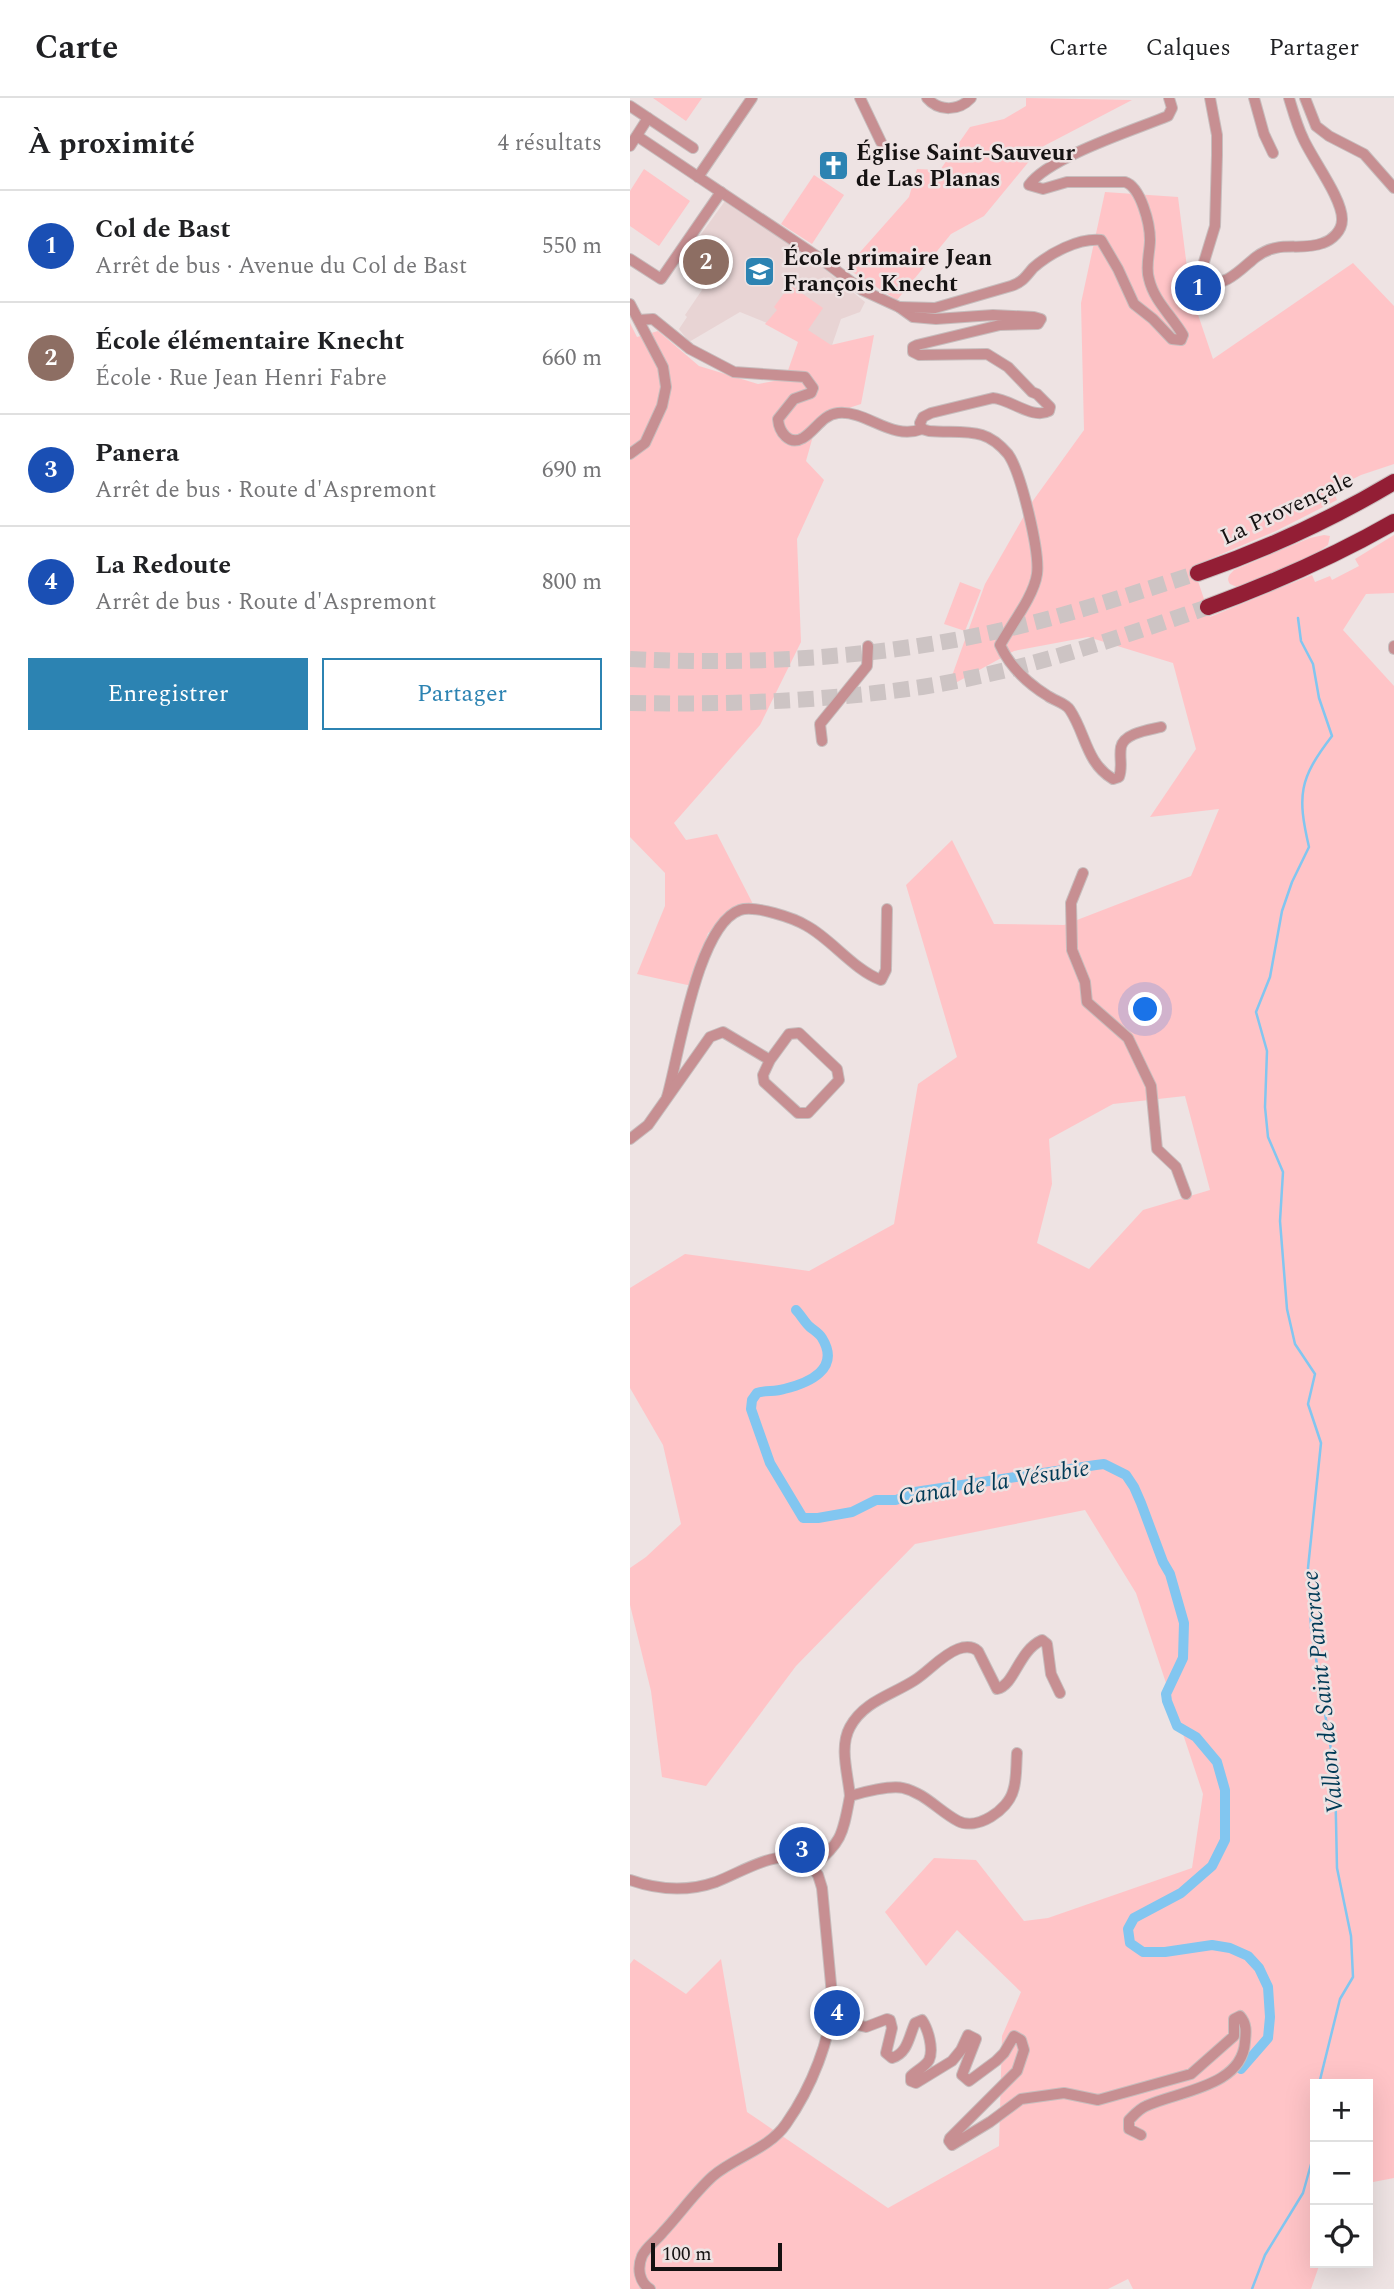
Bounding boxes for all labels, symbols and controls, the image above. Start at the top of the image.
text: Carte [35,23,118,73]
text: Carte [1049,30,1108,66]
text: Calques [1146,30,1231,66]
text: Partager [1269,30,1359,66]
text: À proximité [28,121,195,167]
text: 4 résultats [497,126,602,161]
place label: Église Saint-Sauveur de Las Planas [856,136,1075,197]
church icon: Église Saint-Sauveur de Las Planas [816,149,850,183]
text: Col de Bast [95,209,231,249]
text: 1 [45,229,57,264]
text: 550 m [542,229,602,264]
pin: 2 [683,236,729,288]
place label: École primaire Jean François Knecht [783,241,992,302]
text: Arrêt de bus · Avenue du Col de Bast [95,249,467,284]
school or university icon: École primaire Jean François Knecht [743,254,777,288]
pin: 1 [1175,262,1221,314]
text: École élémentaire Knecht [95,321,404,361]
text: 2 [45,341,57,376]
text: 660 m [542,341,602,376]
text: École · Rue Jean Henri Fabre [95,361,387,396]
text: Panera [95,433,179,473]
text: 3 [45,453,57,488]
text: 690 m [542,453,602,488]
street label: La Provençale [1215,463,1359,555]
text: Arrêt de bus · Route d'Aspremont [95,473,436,508]
text: La Redoute [95,545,231,585]
text: 4 [45,565,57,600]
text: 800 m [542,565,602,600]
text: Arrêt de bus · Route d'Aspremont [95,585,436,620]
button: Enregistrer [28,658,308,730]
button: Partager [322,658,602,730]
your location [1128,992,1162,1026]
water label: Canal de la Vésubie [896,1450,1092,1516]
water label: Vallon de Saint Pancrace [1292,1568,1354,1816]
pin: 3 [779,1824,825,1876]
pin: 4 [814,1987,860,2039]
map controls [1310,2079,1373,2268]
button: + [1310,2079,1373,2142]
button: − [1310,2142,1373,2205]
button: locate [1310,2205,1373,2268]
scale bar [651,2240,782,2272]
text: 100 m [662,2240,712,2269]

